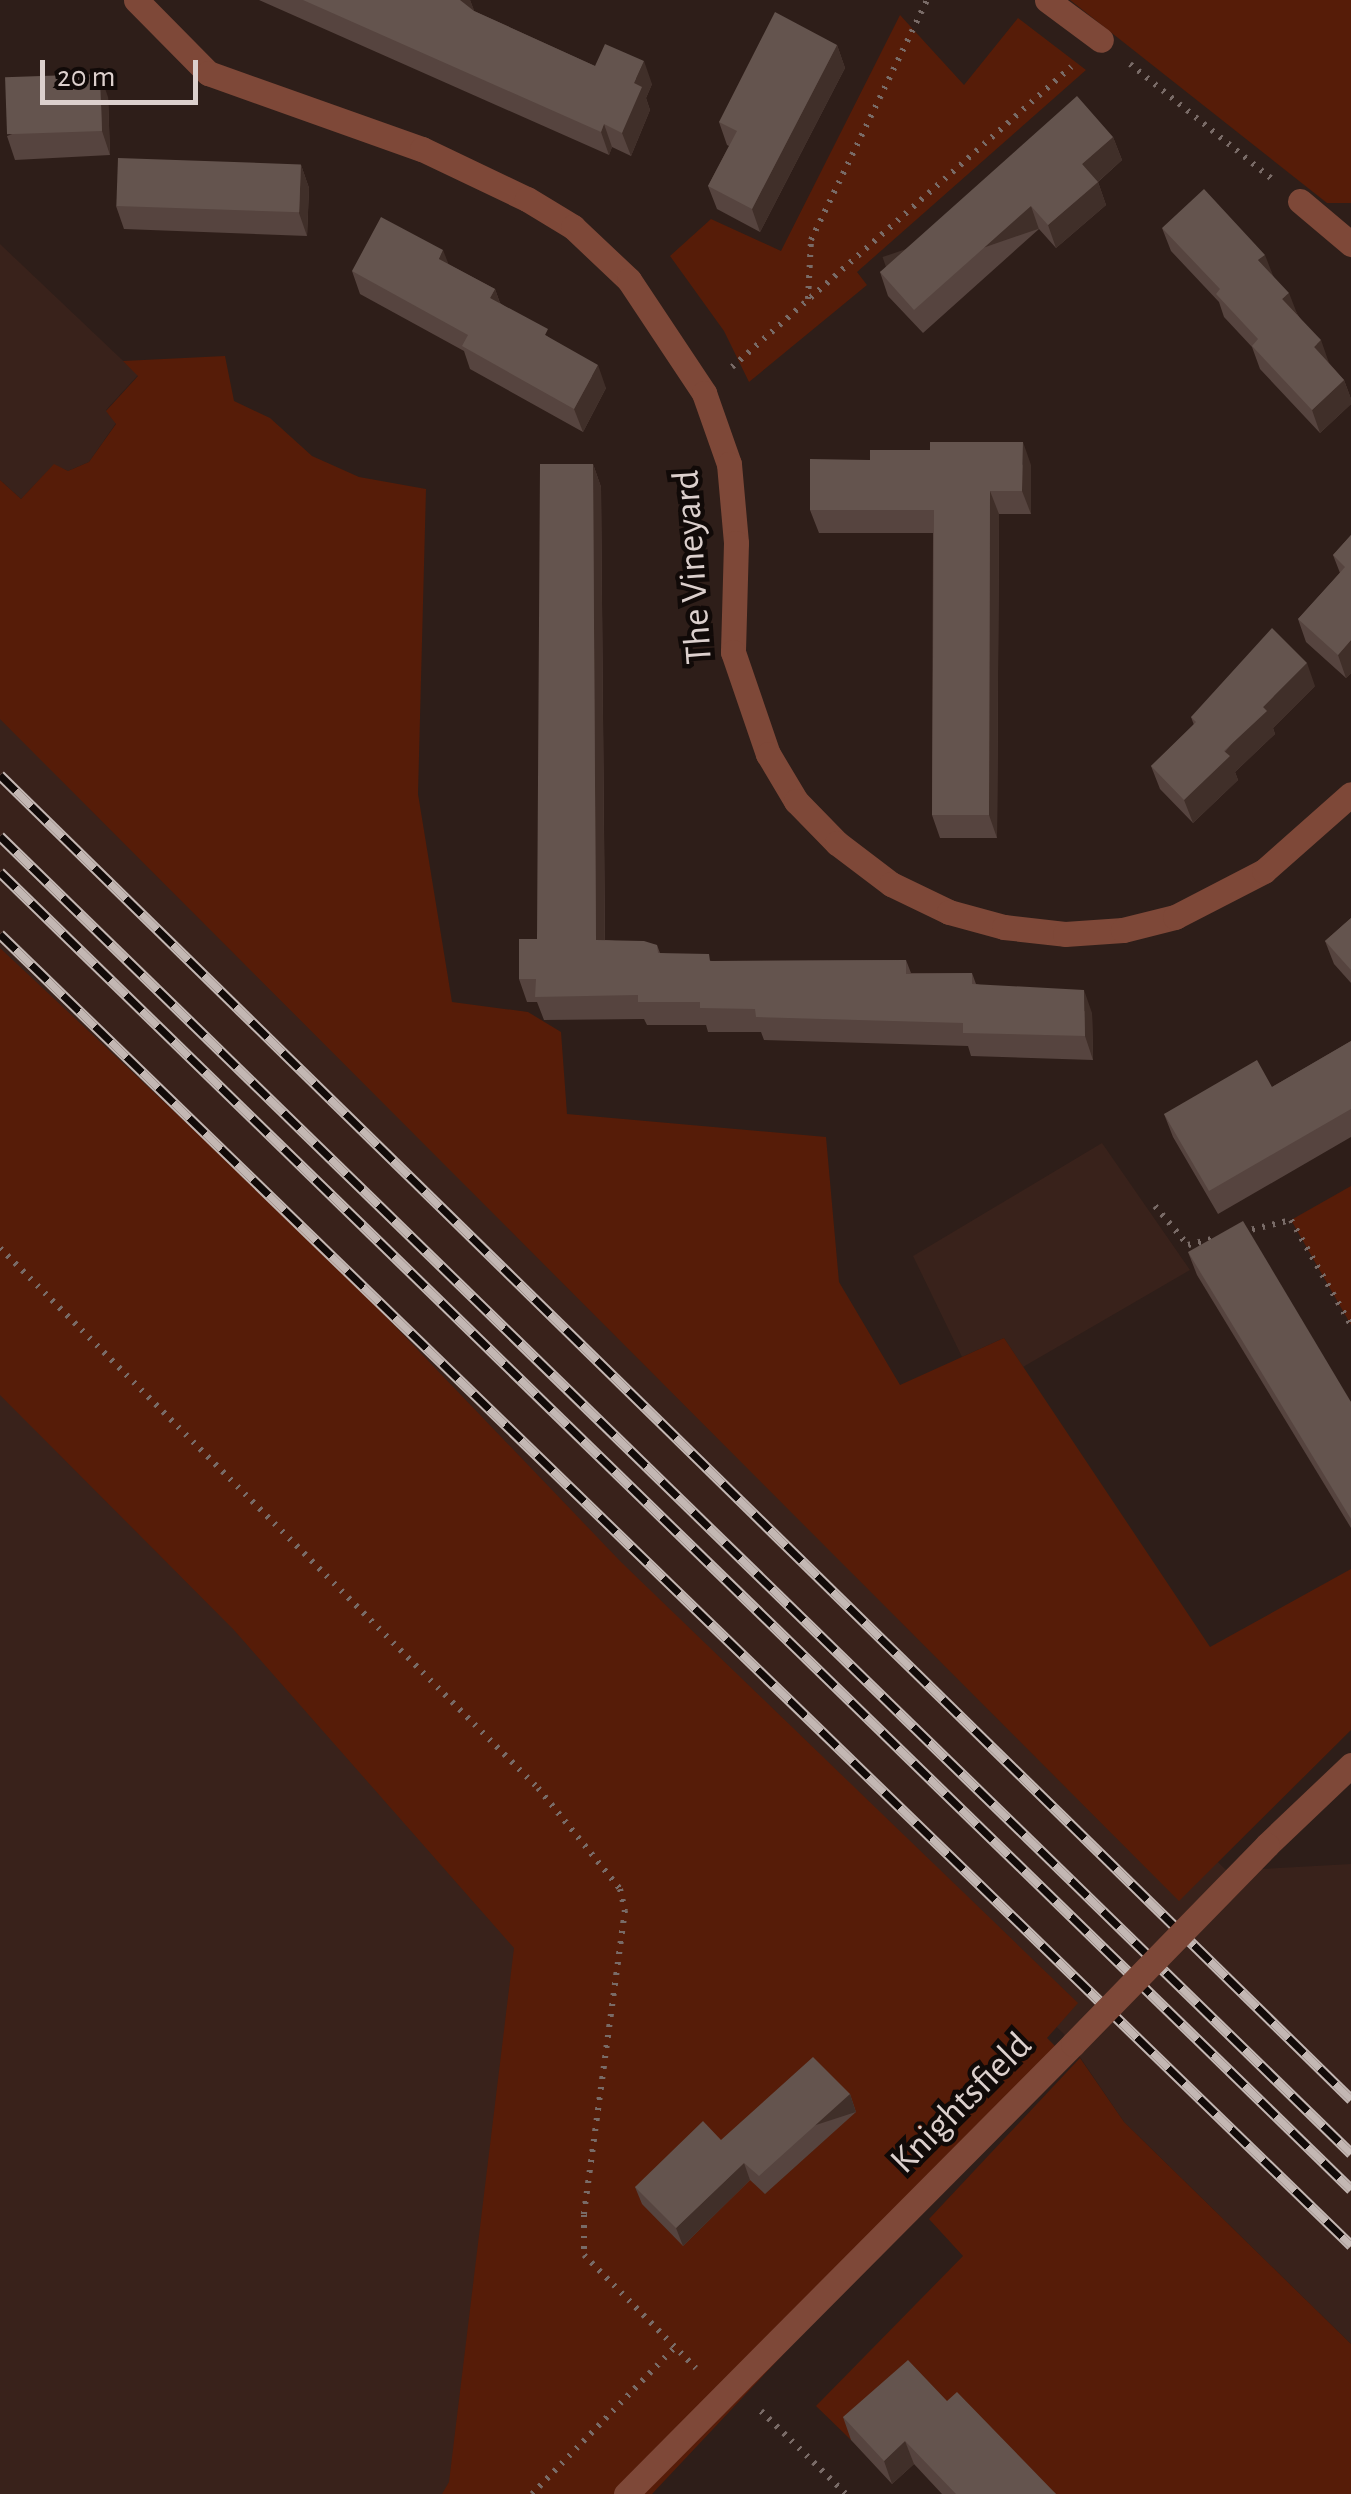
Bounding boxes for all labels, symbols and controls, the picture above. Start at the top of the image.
scale bar [45,40,202,102]
text: 20 m [57,62,115,92]
street label: The Vineyard [664,469,724,665]
street label: Knightsfield [882,2024,1042,2184]

